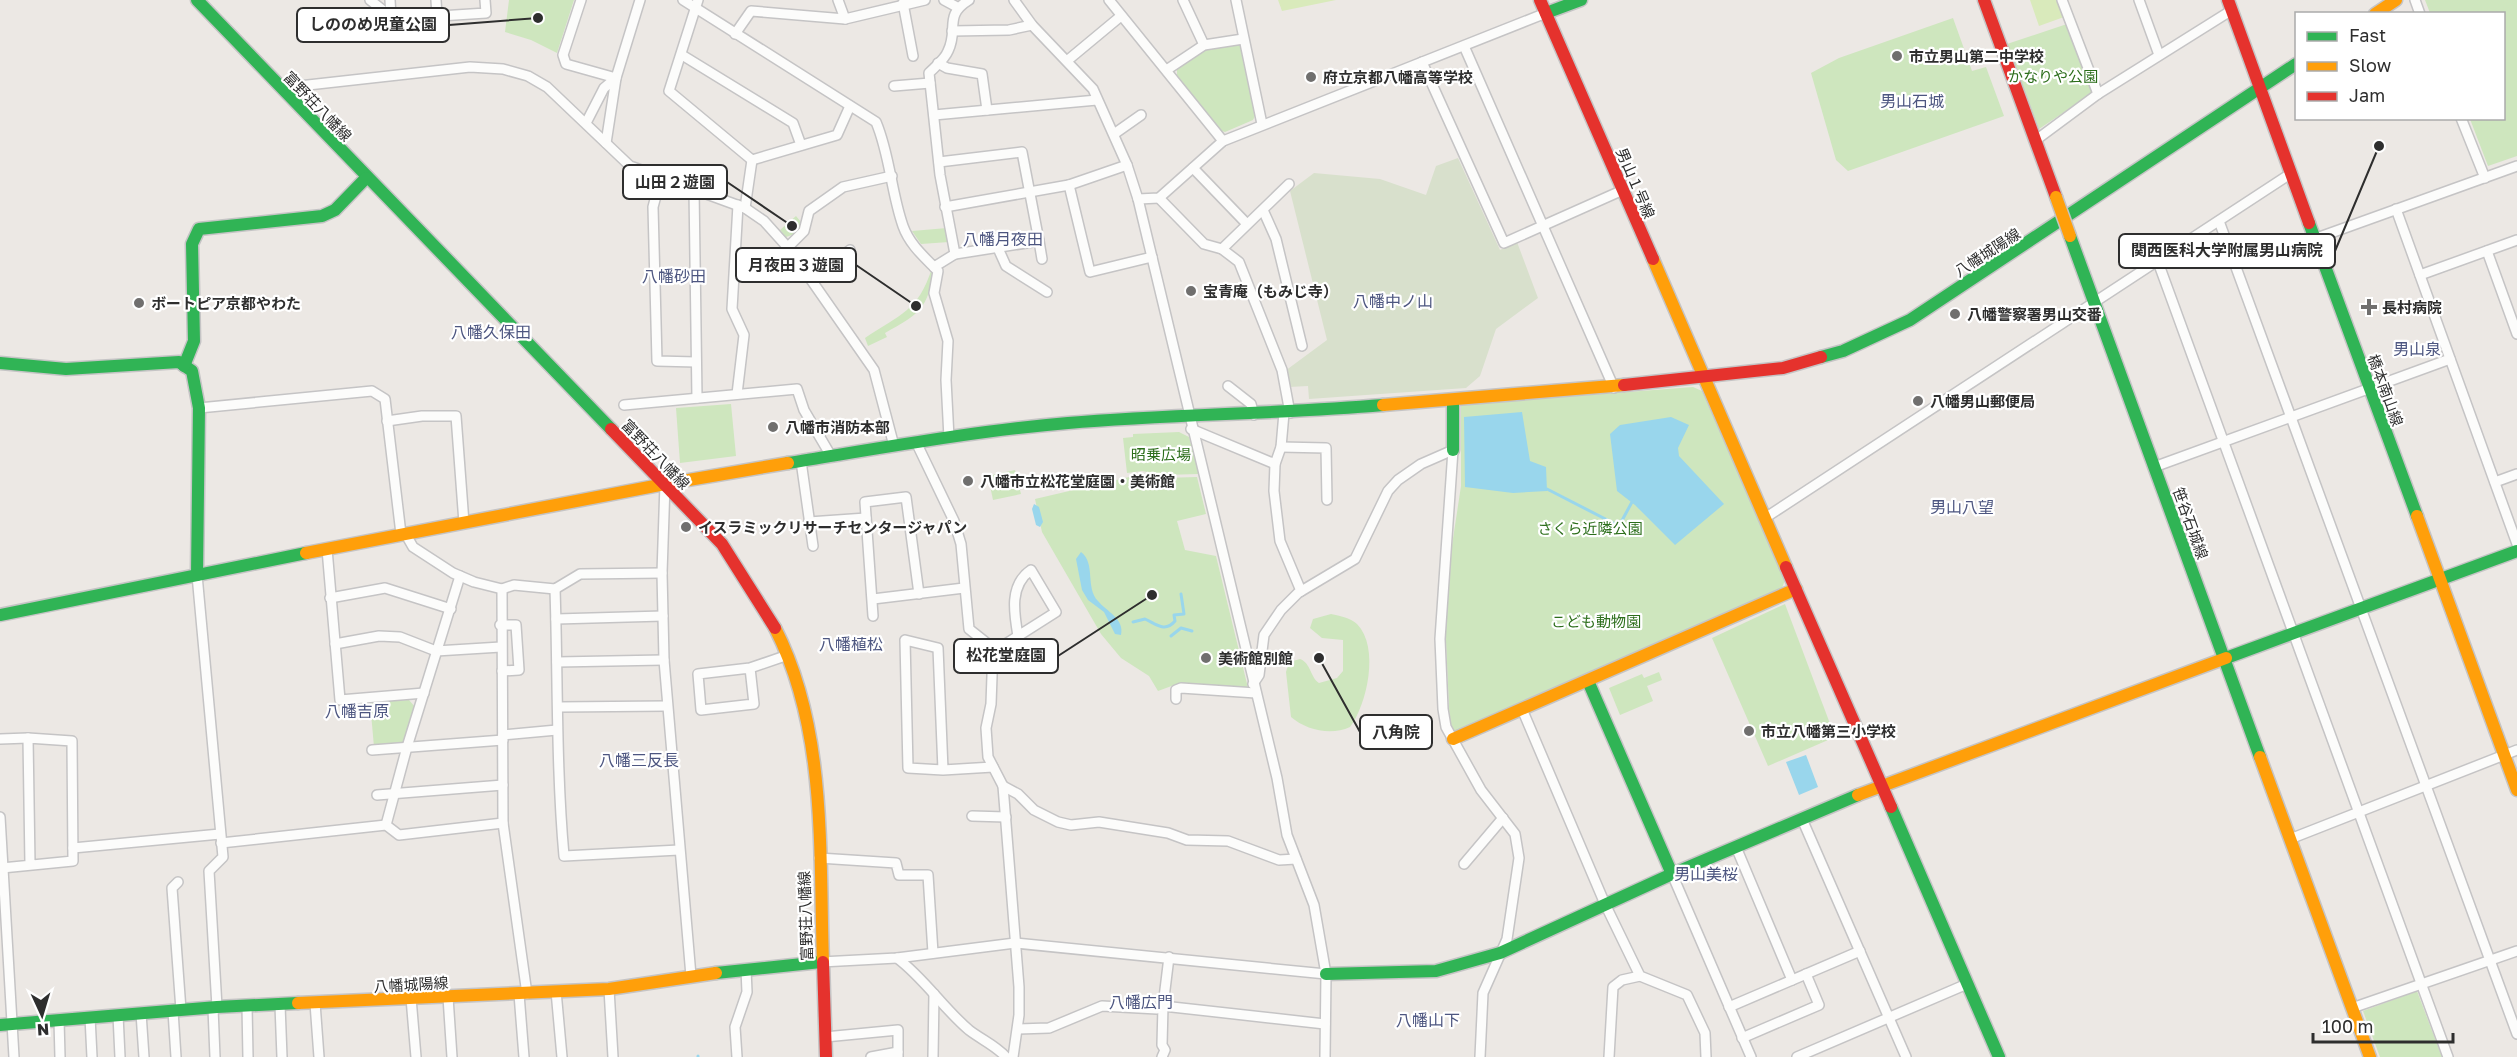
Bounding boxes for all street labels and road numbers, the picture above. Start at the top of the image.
street label: 富野荘八幡線 [280,67,356,145]
street label: 男山１号線 [1613,145,1659,221]
street label: 八幡城陽線 [1951,224,2023,280]
street label: 橋本南山線 [2365,352,2407,428]
street label: 富野荘八幡線 [618,415,694,493]
street label: 笹谷石城線 [2170,485,2212,561]
street label: 富野荘八幡線 [794,871,816,961]
street label: 八幡城陽線 [373,973,449,995]

